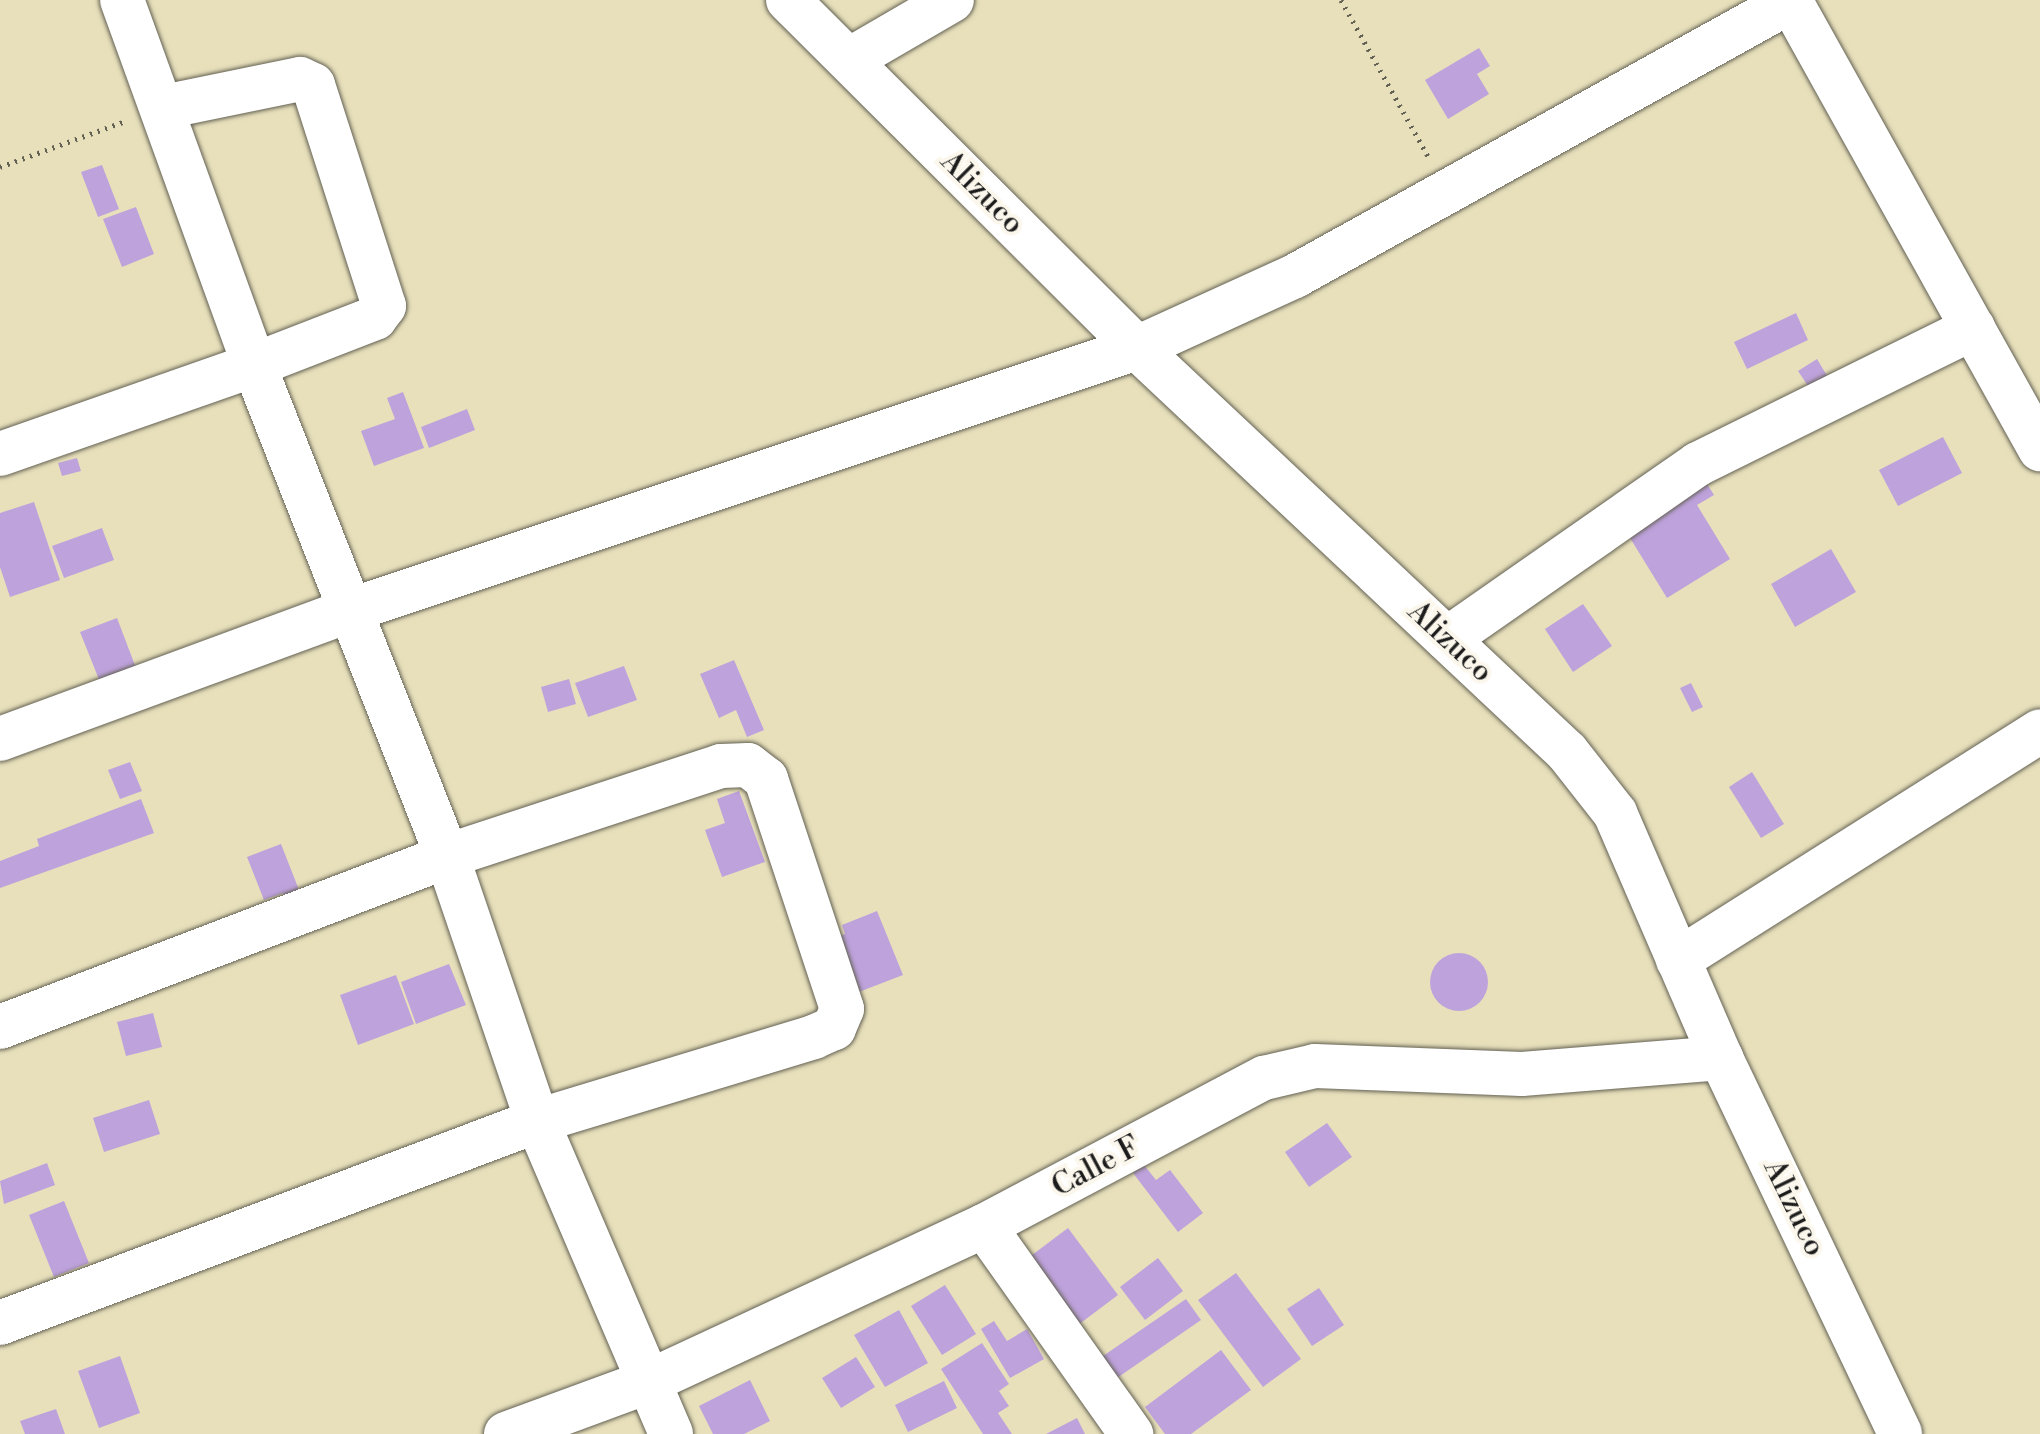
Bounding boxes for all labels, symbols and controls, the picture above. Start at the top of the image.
street label: Alizuco [933,144,1031,242]
street label: Alizuco [1400,594,1500,690]
street label: Calle F [1046,1129,1146,1205]
street label: Alizuco [1755,1154,1833,1262]

